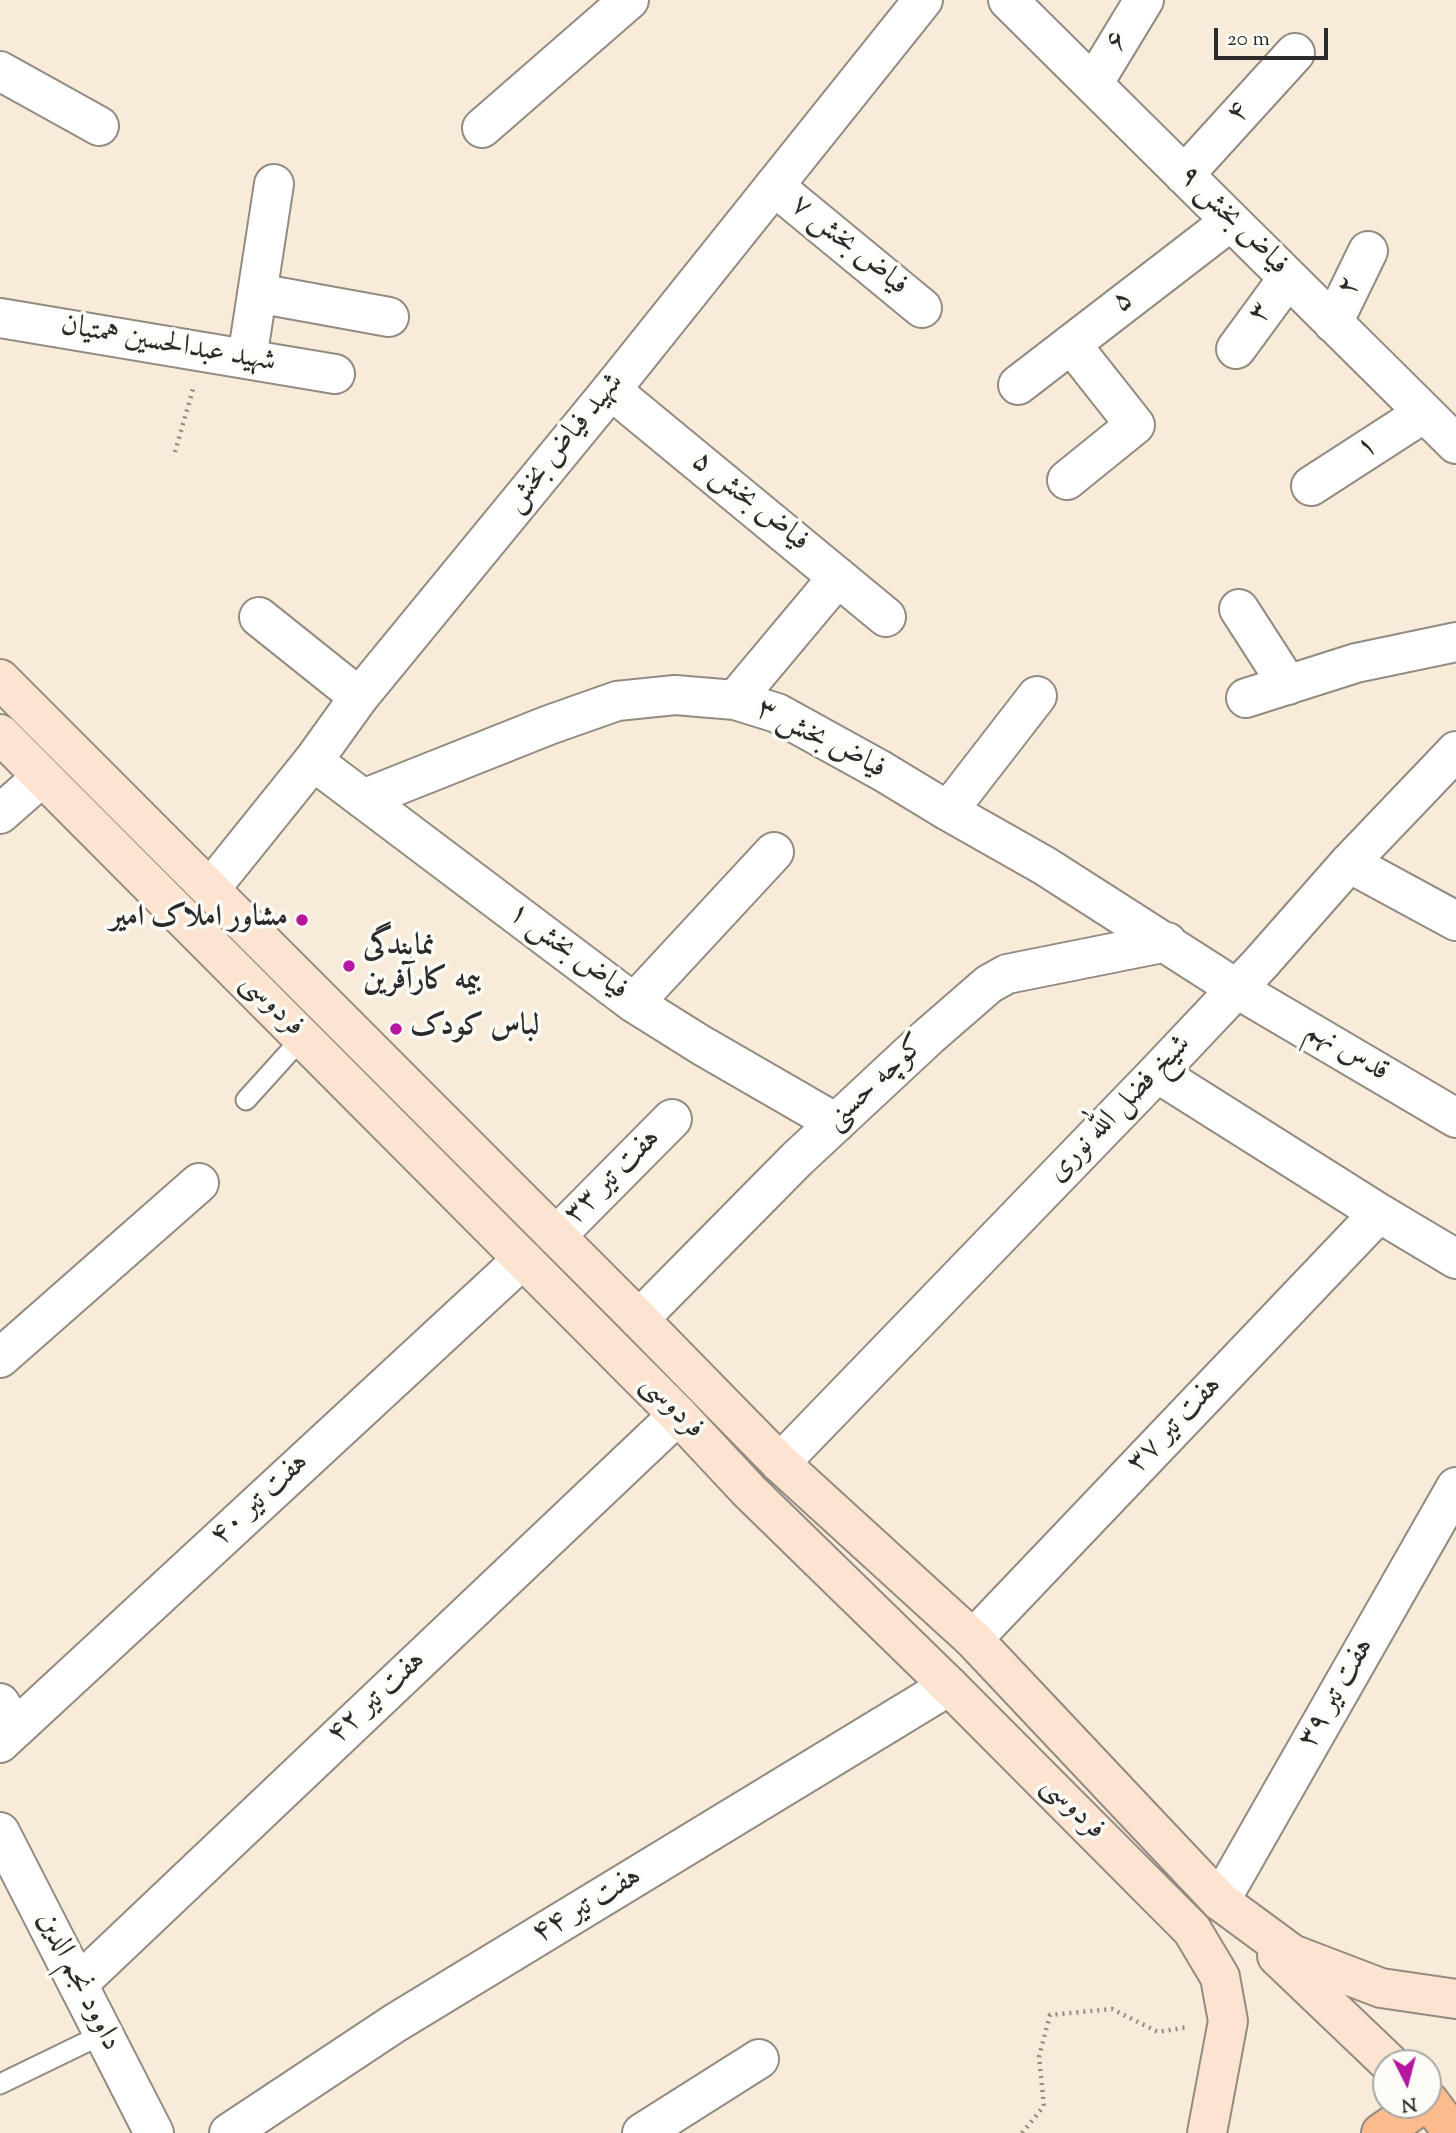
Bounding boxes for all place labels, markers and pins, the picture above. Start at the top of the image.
place label: مشاور املاک امیر [110,902,288,938]
marker: مشاور املاک امیر [294,912,310,928]
place label: نمایندگی بیمه کارآفرین [363,931,481,1002]
marker: نمایندگی بیمه کارآفرین [341,958,357,974]
place label: لباس کودک [410,1011,539,1047]
marker: لباس کودک [388,1021,404,1037]

